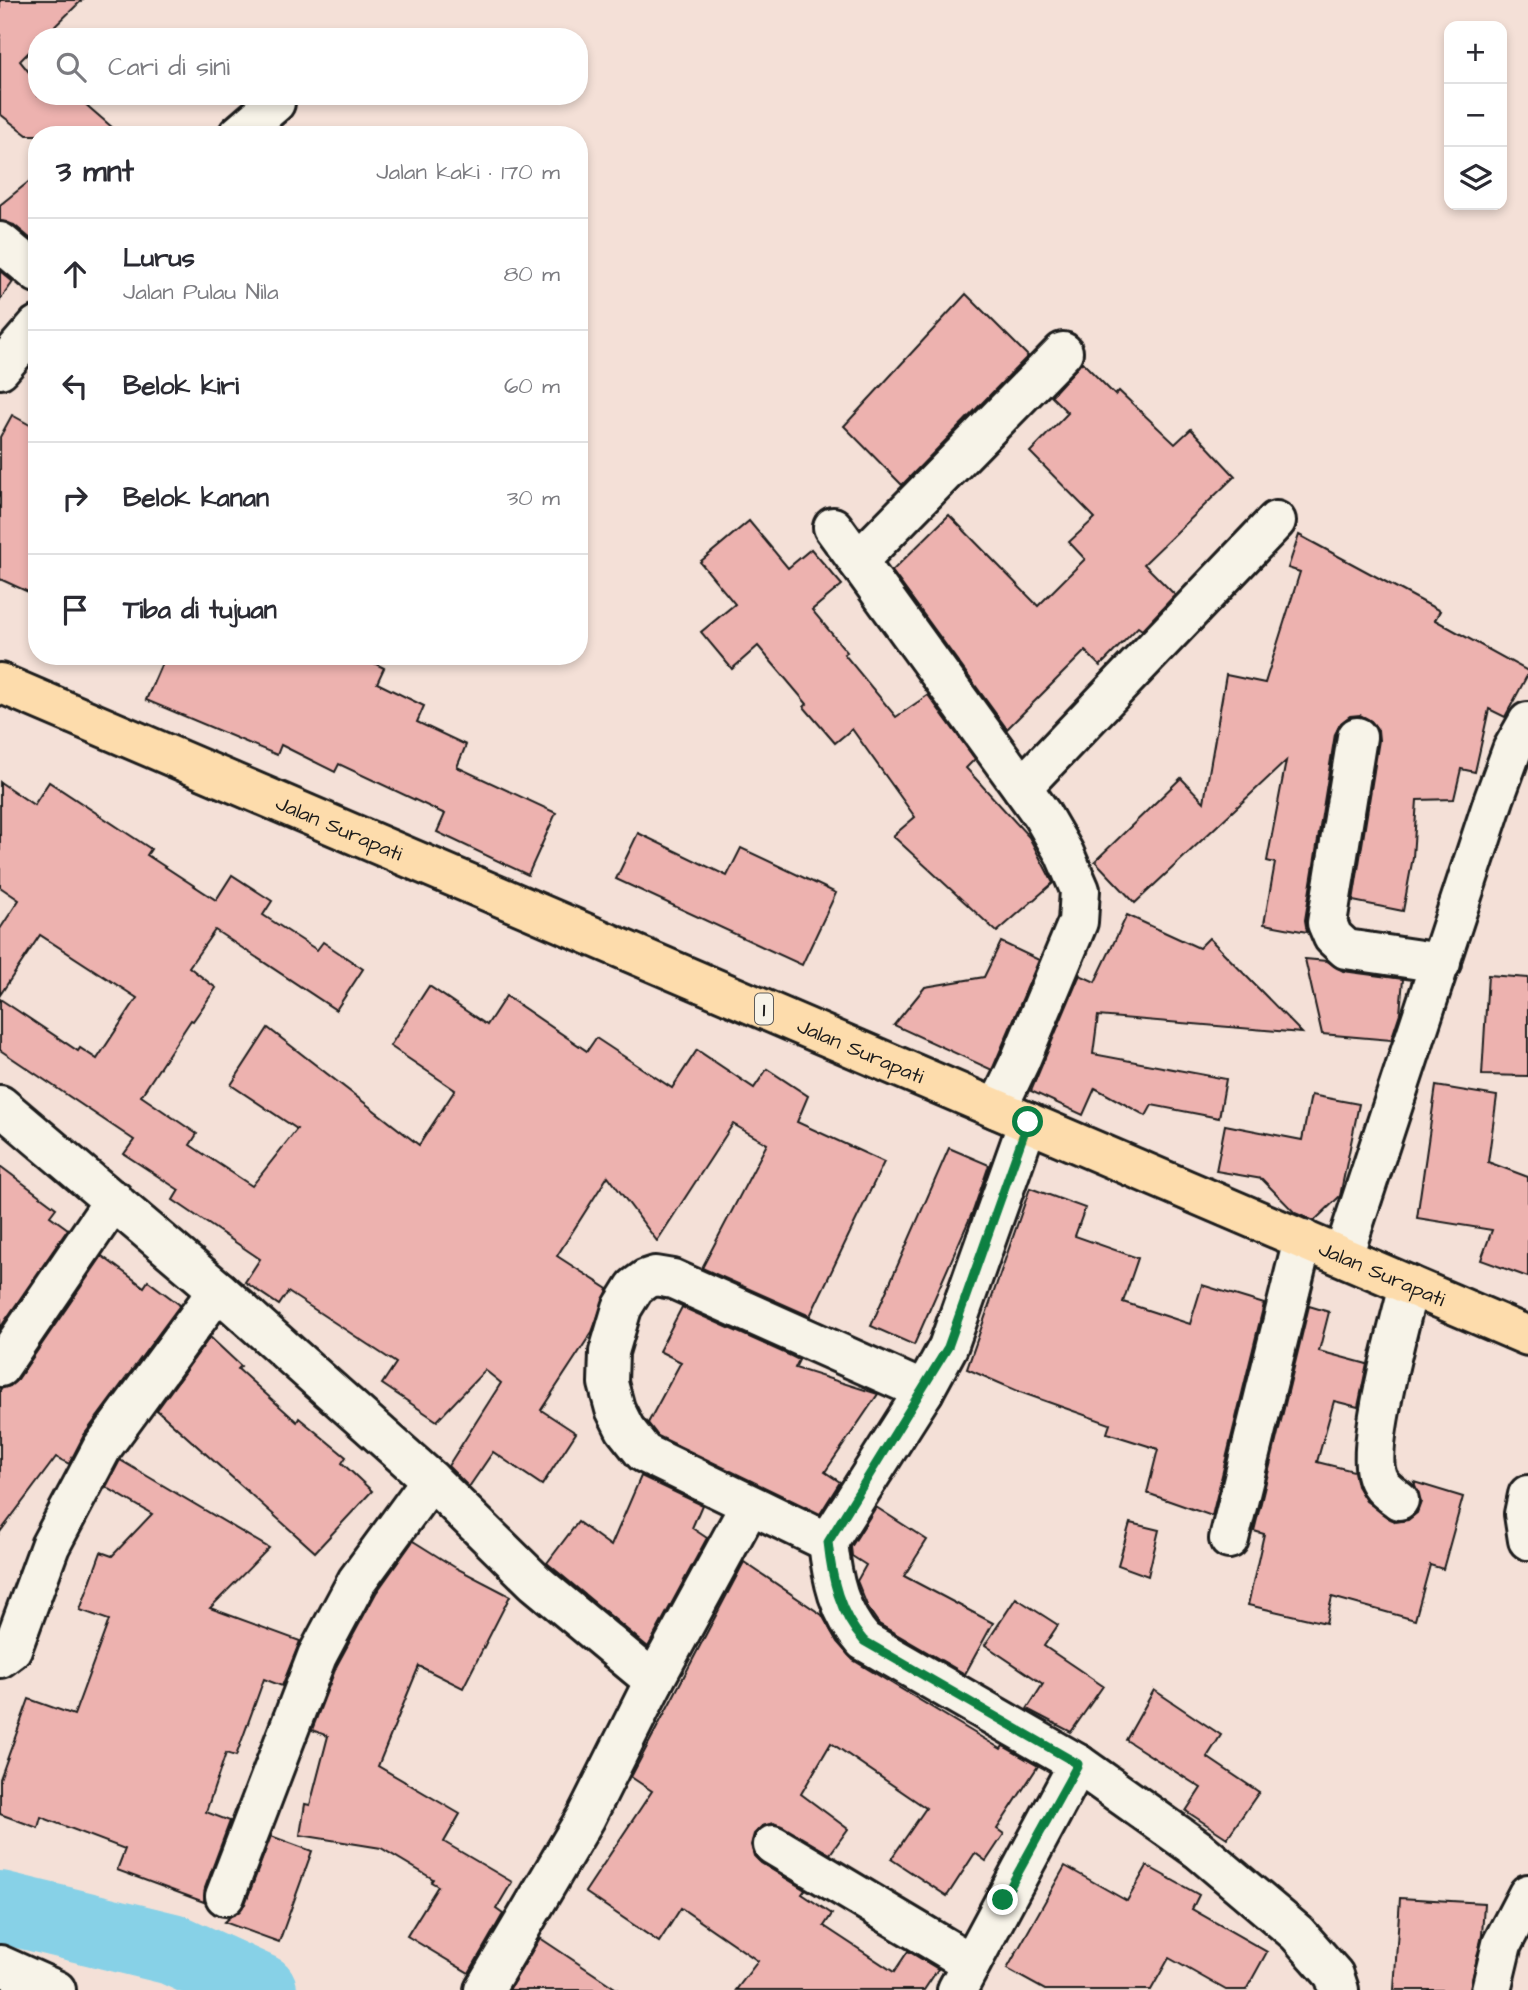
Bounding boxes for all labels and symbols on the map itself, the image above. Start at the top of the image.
street label: Jalan Surapati [271,789,407,868]
road number: 1 [755,993,773,1024]
street label: Jalan Surapati [793,1011,928,1091]
route start [1012,1106,1043,1137]
street label: Jalan Surapati [1314,1234,1450,1314]
route end [987,1884,1018,1915]

